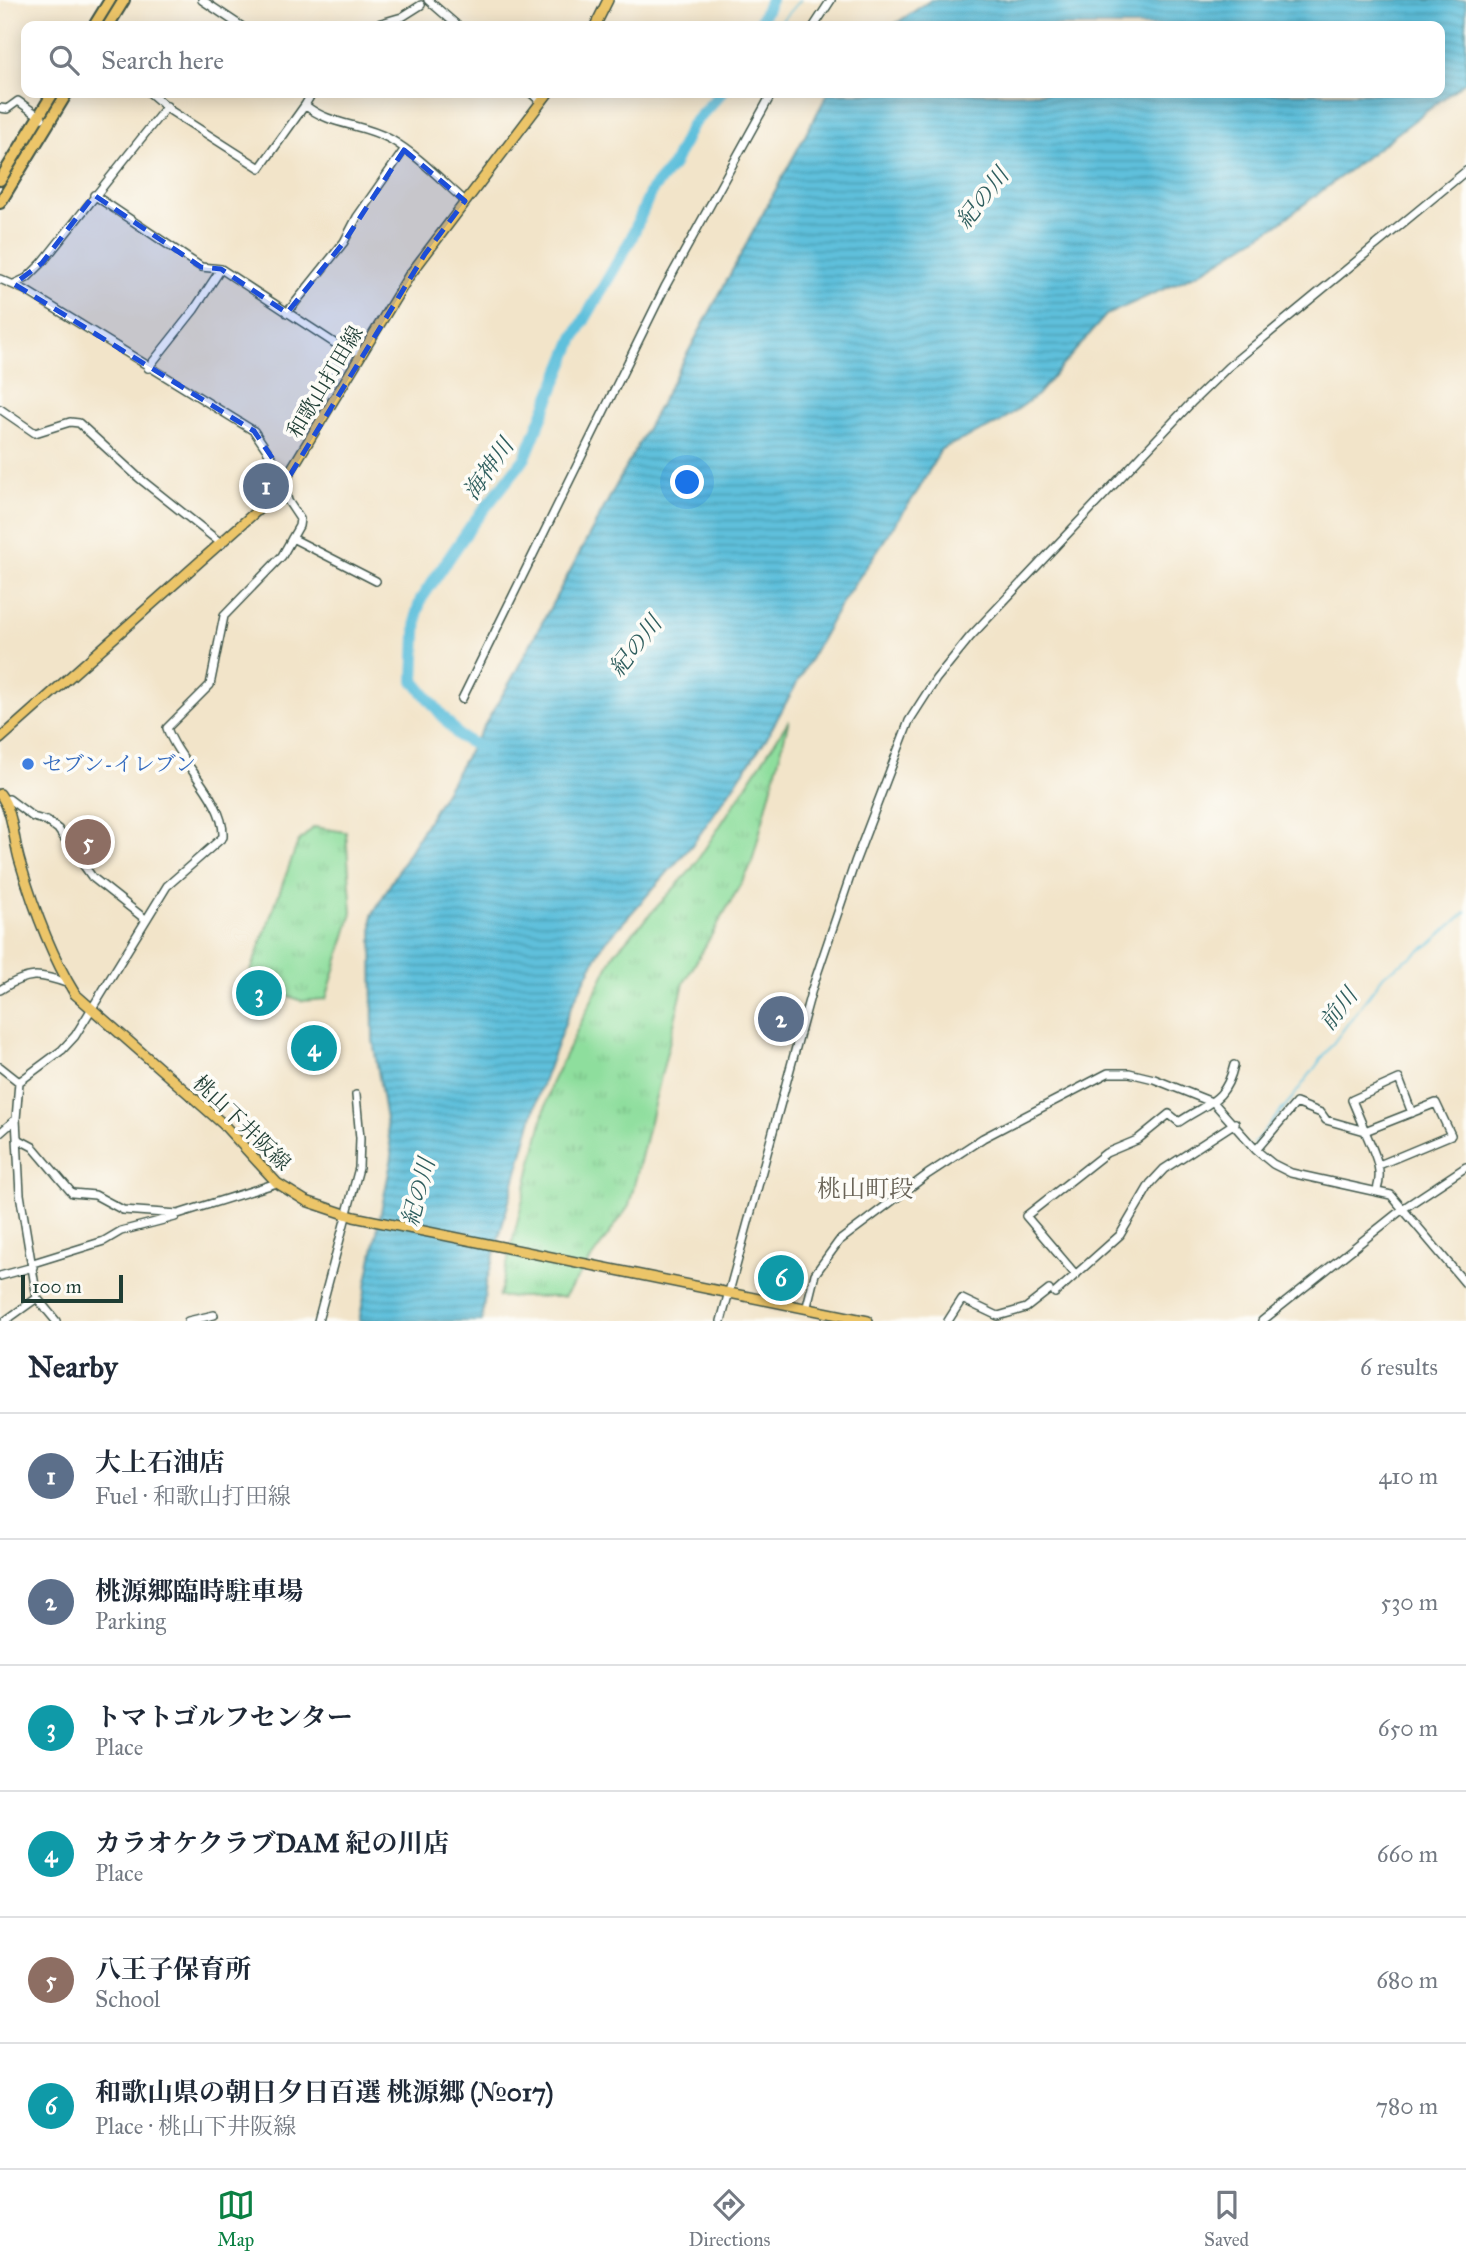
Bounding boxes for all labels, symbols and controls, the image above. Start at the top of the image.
search box [21,21,1445,98]
icon: search [45,41,83,79]
text: Search here [101,44,224,76]
water label: 紀の川 [950,160,1016,234]
street label: 和歌山打田線 [281,321,369,443]
water label: 海神川 [457,430,521,505]
pin: 1 [243,460,289,512]
your location [670,465,704,499]
water label: 紀の川 [603,608,669,682]
place label: セブン-イレブン [42,751,196,777]
marker: セブン-イレブン [20,756,36,772]
pin: 5 [65,816,111,868]
pin: 3 [236,967,282,1019]
water label: 前川 [1313,980,1365,1036]
pin: 2 [758,993,804,1045]
pin: 4 [291,1022,337,1074]
street label: 桃山下井阪線 [188,1070,296,1176]
water label: 紀の川 [396,1152,441,1229]
district label: 桃山町段 [817,1174,913,1204]
pin: 6 [758,1252,804,1304]
scale bar [21,1272,122,1304]
text: 100 m [32,1275,82,1298]
text: Nearby [28,1349,118,1385]
text: 6 results [1360,1353,1438,1381]
text: 大上石油店 [95,1446,225,1478]
text: 1 [46,1462,56,1490]
text: 410 m [1379,1462,1438,1490]
text: Fuel · 和歌山打田線 [95,1482,291,1510]
text: 桃源郷臨時駐車場 [95,1575,303,1607]
text: 2 [45,1588,57,1616]
text: 530 m [1380,1588,1438,1616]
text: Parking [95,1607,166,1635]
text: トマトゴルフセンター [95,1701,353,1733]
text: 3 [46,1714,56,1742]
text: 650 m [1378,1714,1438,1742]
text: Place [95,1733,143,1761]
text: カラオケクラブDAM 紀の川店 [95,1827,449,1859]
text: 4 [45,1840,57,1868]
text: 660 m [1377,1840,1438,1868]
text: Place [95,1859,143,1887]
text: 八王子保育所 [95,1953,251,1985]
text: 5 [46,1966,56,1994]
text: 680 m [1376,1966,1438,1994]
text: School [95,1985,160,2013]
text: 和歌山県の朝日夕日百選 桃源郷 (№017) [95,2076,553,2108]
text: 6 [45,2092,57,2120]
text: 780 m [1376,2092,1438,2120]
text: Place · 桃山下井阪線 [95,2112,296,2140]
tab: Map [217,2186,255,2251]
tab: Directions [688,2186,770,2251]
tab: Saved [1204,2186,1249,2251]

